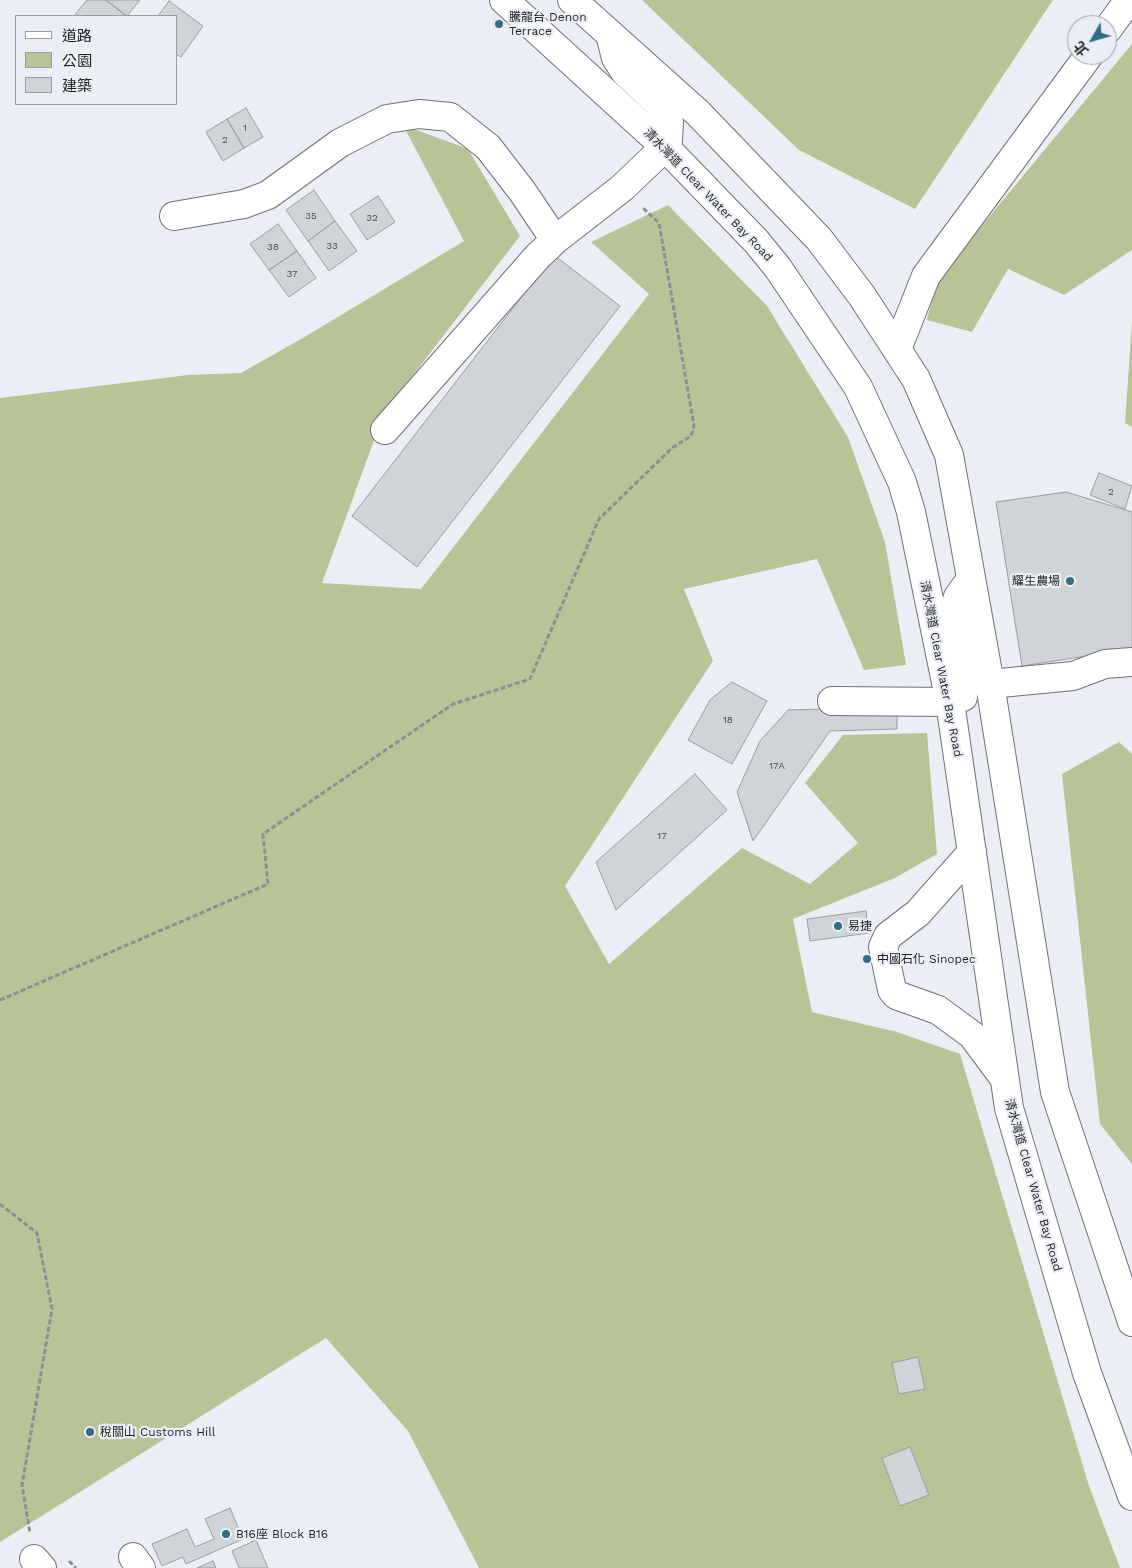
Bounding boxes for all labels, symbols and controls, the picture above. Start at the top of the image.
place label: 騰龍台 Denon Terrace [509,10,587,38]
legend [15,15,178,105]
north arrow [1067,15,1117,65]
marker: 騰龍台 Denon Terrace [493,18,505,30]
text: 道路 [62,27,92,45]
text: 北 [1070,38,1092,59]
text: 公園 [62,52,92,70]
text: 建築 [62,77,92,95]
house number: 1 [243,122,247,134]
street label: 清水灣道 Clear Water Bay Road [641,126,775,264]
house number: 2 [222,134,228,146]
house number: 35 [305,210,317,222]
house number: 32 [366,212,378,224]
house number: 33 [326,240,338,252]
house number: 38 [267,241,279,253]
house number: 37 [286,268,298,280]
house number: 2 [1108,486,1114,498]
place label: 耀生農場 [1012,574,1060,588]
marker: 耀生農場 [1064,575,1076,587]
street label: 清水灣道 Clear Water Bay Road [917,580,965,758]
house number: 18 [723,714,733,726]
house number: 17A [769,760,785,772]
house number: 17 [657,830,667,842]
place label: 易捷 [848,919,872,933]
marker: 易捷 [832,920,844,932]
place label: 中國石化 Sinopec [877,952,976,966]
marker: 中國石化 Sinopec [861,953,873,965]
street label: 清水灣道 Clear Water Bay Road [1001,1097,1065,1273]
place label: 稅關山 Customs Hill [100,1425,215,1439]
marker: 稅關山 Customs Hill [84,1426,96,1438]
place label: B16座 Block B16 [236,1527,328,1541]
marker: B16座 Block B16 [220,1528,232,1540]

